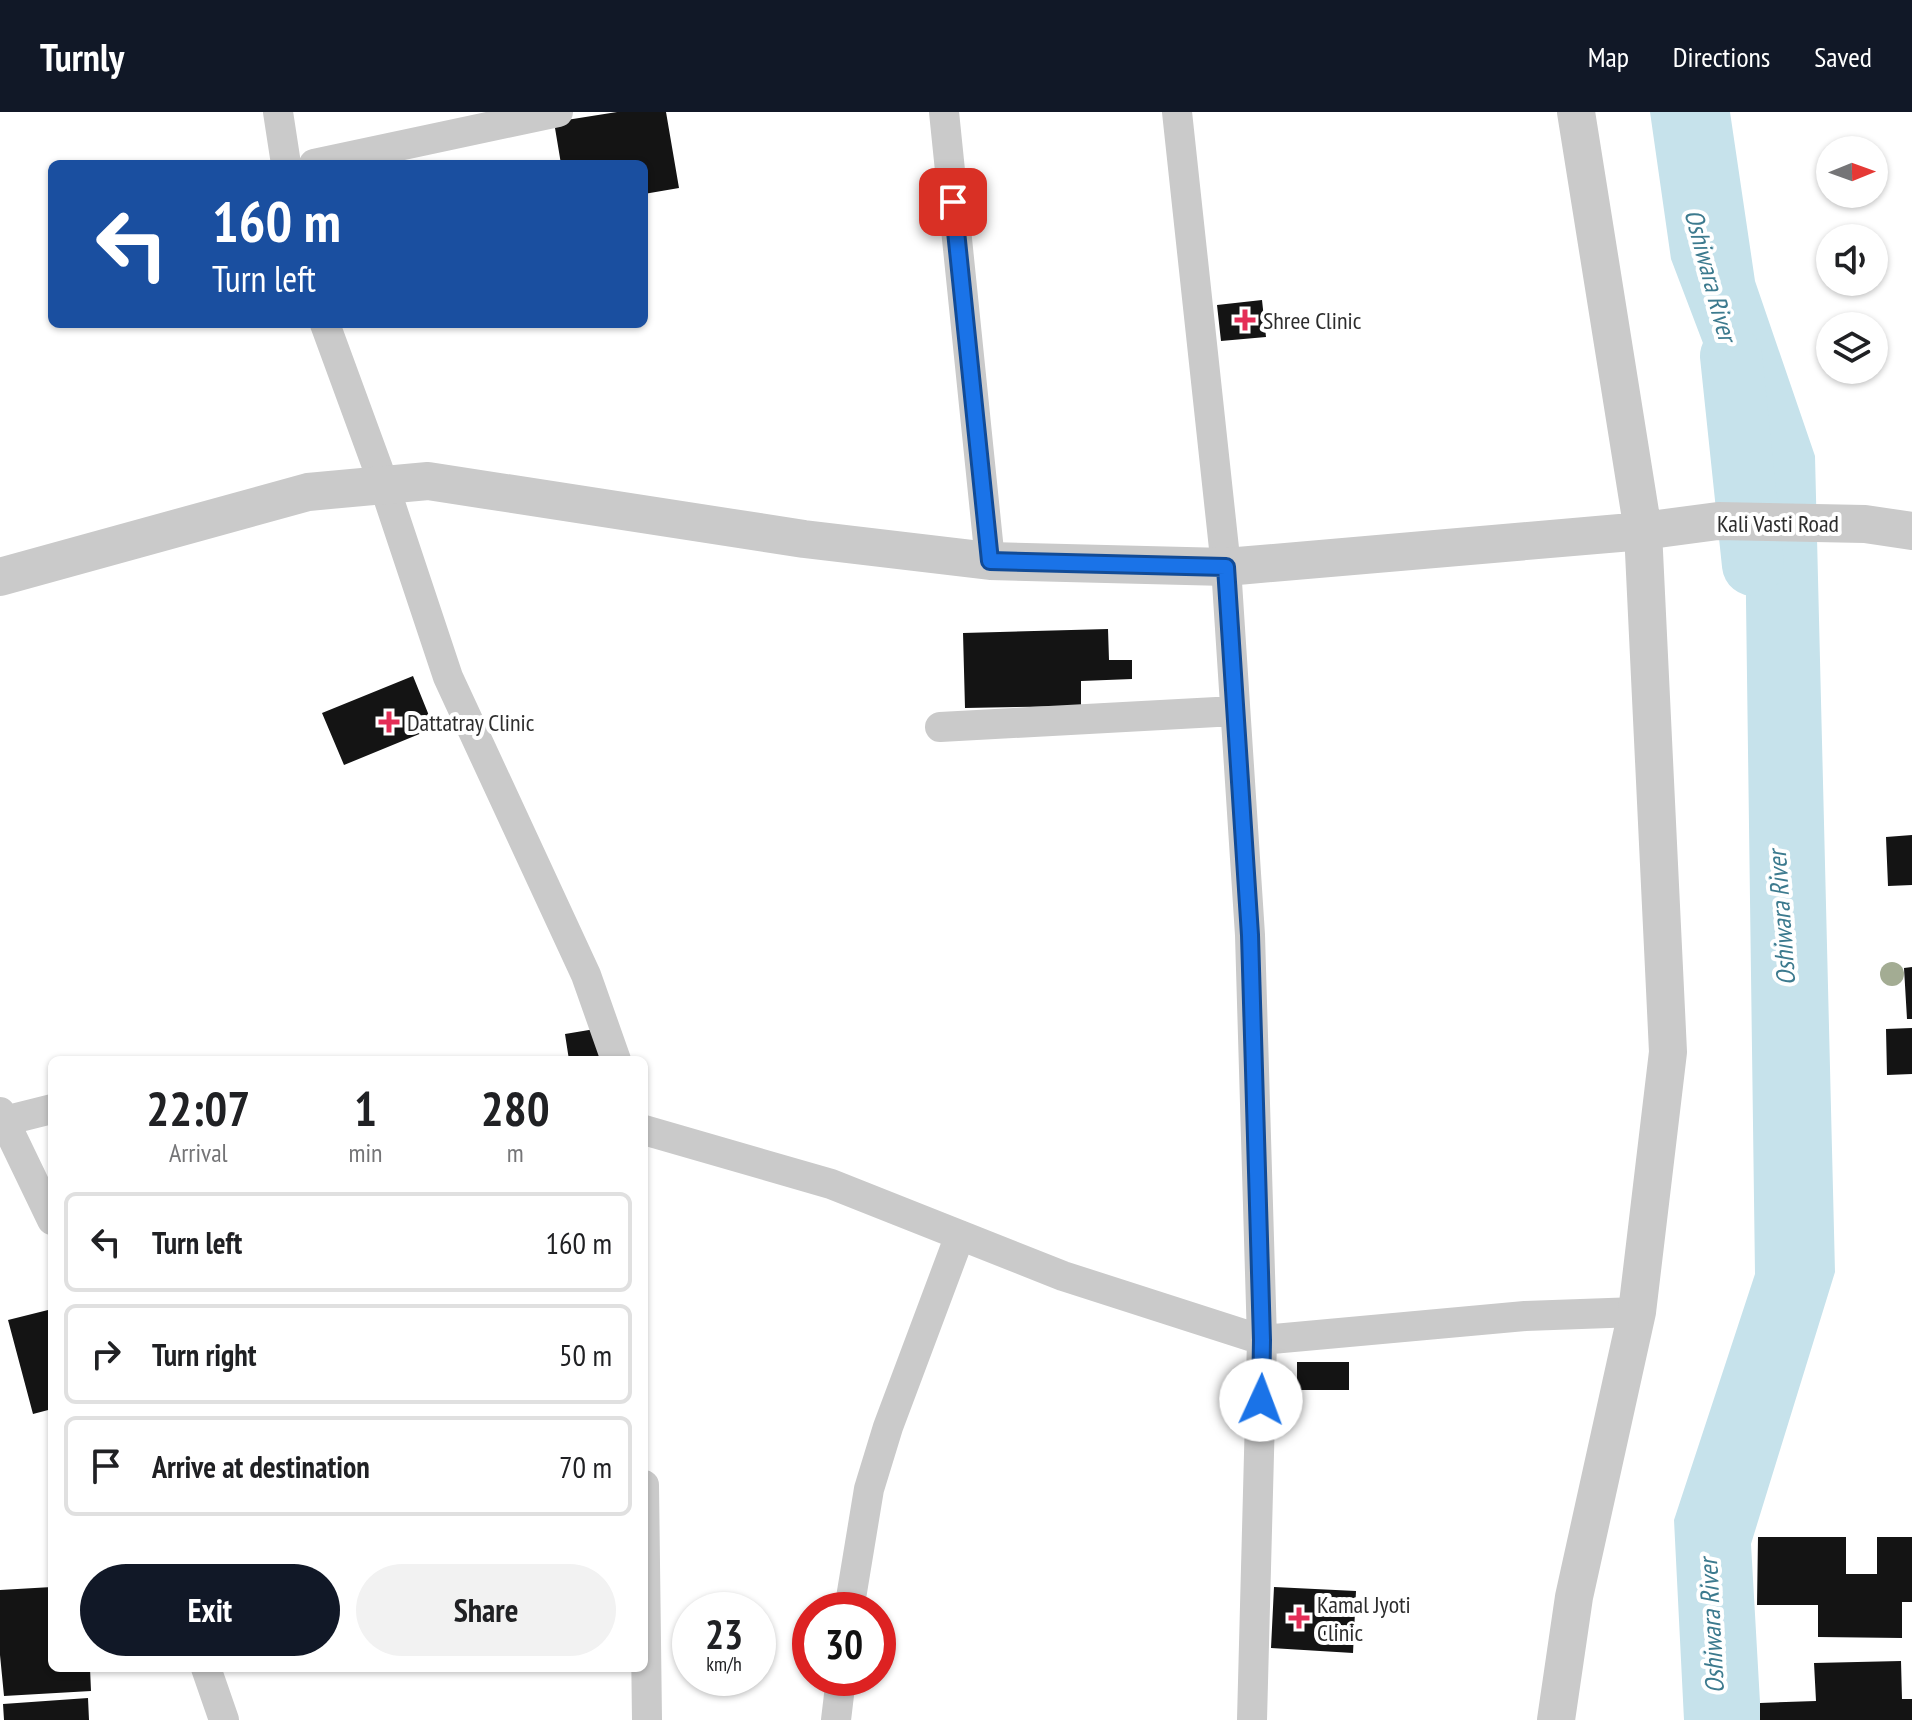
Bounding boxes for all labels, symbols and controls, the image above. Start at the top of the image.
text: Turnly [40,32,124,81]
text: Map [1588,38,1629,75]
text: Directions [1673,38,1770,75]
text: Saved [1814,38,1872,75]
north arrow [1816,136,1888,208]
map controls [1816,136,1888,384]
pin [919,168,987,236]
icon: arrive [931,180,975,224]
text: 160 m [212,185,341,257]
icon: left [80,192,184,296]
water label: Oshiwara River [1678,206,1745,348]
button: sound [1816,224,1888,296]
text: Turn left [212,255,316,302]
place label: Shree Clinic [1263,305,1362,336]
marker: Shree Clinic [1234,309,1256,331]
button: layers [1816,312,1888,384]
street label: Kali Vasti Road [1717,508,1839,539]
place label: Dattatray Clinic [407,707,535,738]
marker: Dattatray Clinic [378,711,400,733]
water label: Oshiwara River [1760,846,1802,986]
text: 22:07 [146,1077,250,1139]
text: 1 [354,1077,377,1139]
text: 280 [481,1077,550,1139]
text: Arrival [169,1136,228,1169]
text: min [348,1136,382,1169]
text: m [507,1136,524,1169]
icon: left [84,1220,128,1264]
text: Turn left [152,1223,242,1262]
text: 160 m [546,1223,612,1262]
icon: right [84,1332,128,1376]
text: Turn right [152,1335,256,1374]
text: 50 m [559,1335,612,1374]
position arrow [1219,1358,1303,1442]
icon: arrive [84,1444,128,1488]
text: Arrive at destination [152,1447,370,1486]
text: 70 m [559,1447,612,1486]
water label: Oshiwara River [1691,1554,1731,1694]
button: Exit [80,1564,340,1656]
button: Share [356,1564,616,1656]
place label: Kamal Jyoti Clinic [1317,1589,1411,1648]
speed limit sign: 30 [792,1592,896,1696]
marker: Kamal Jyoti Clinic [1288,1607,1310,1629]
text: 23 [705,1608,743,1660]
text: km/h [706,1651,742,1677]

